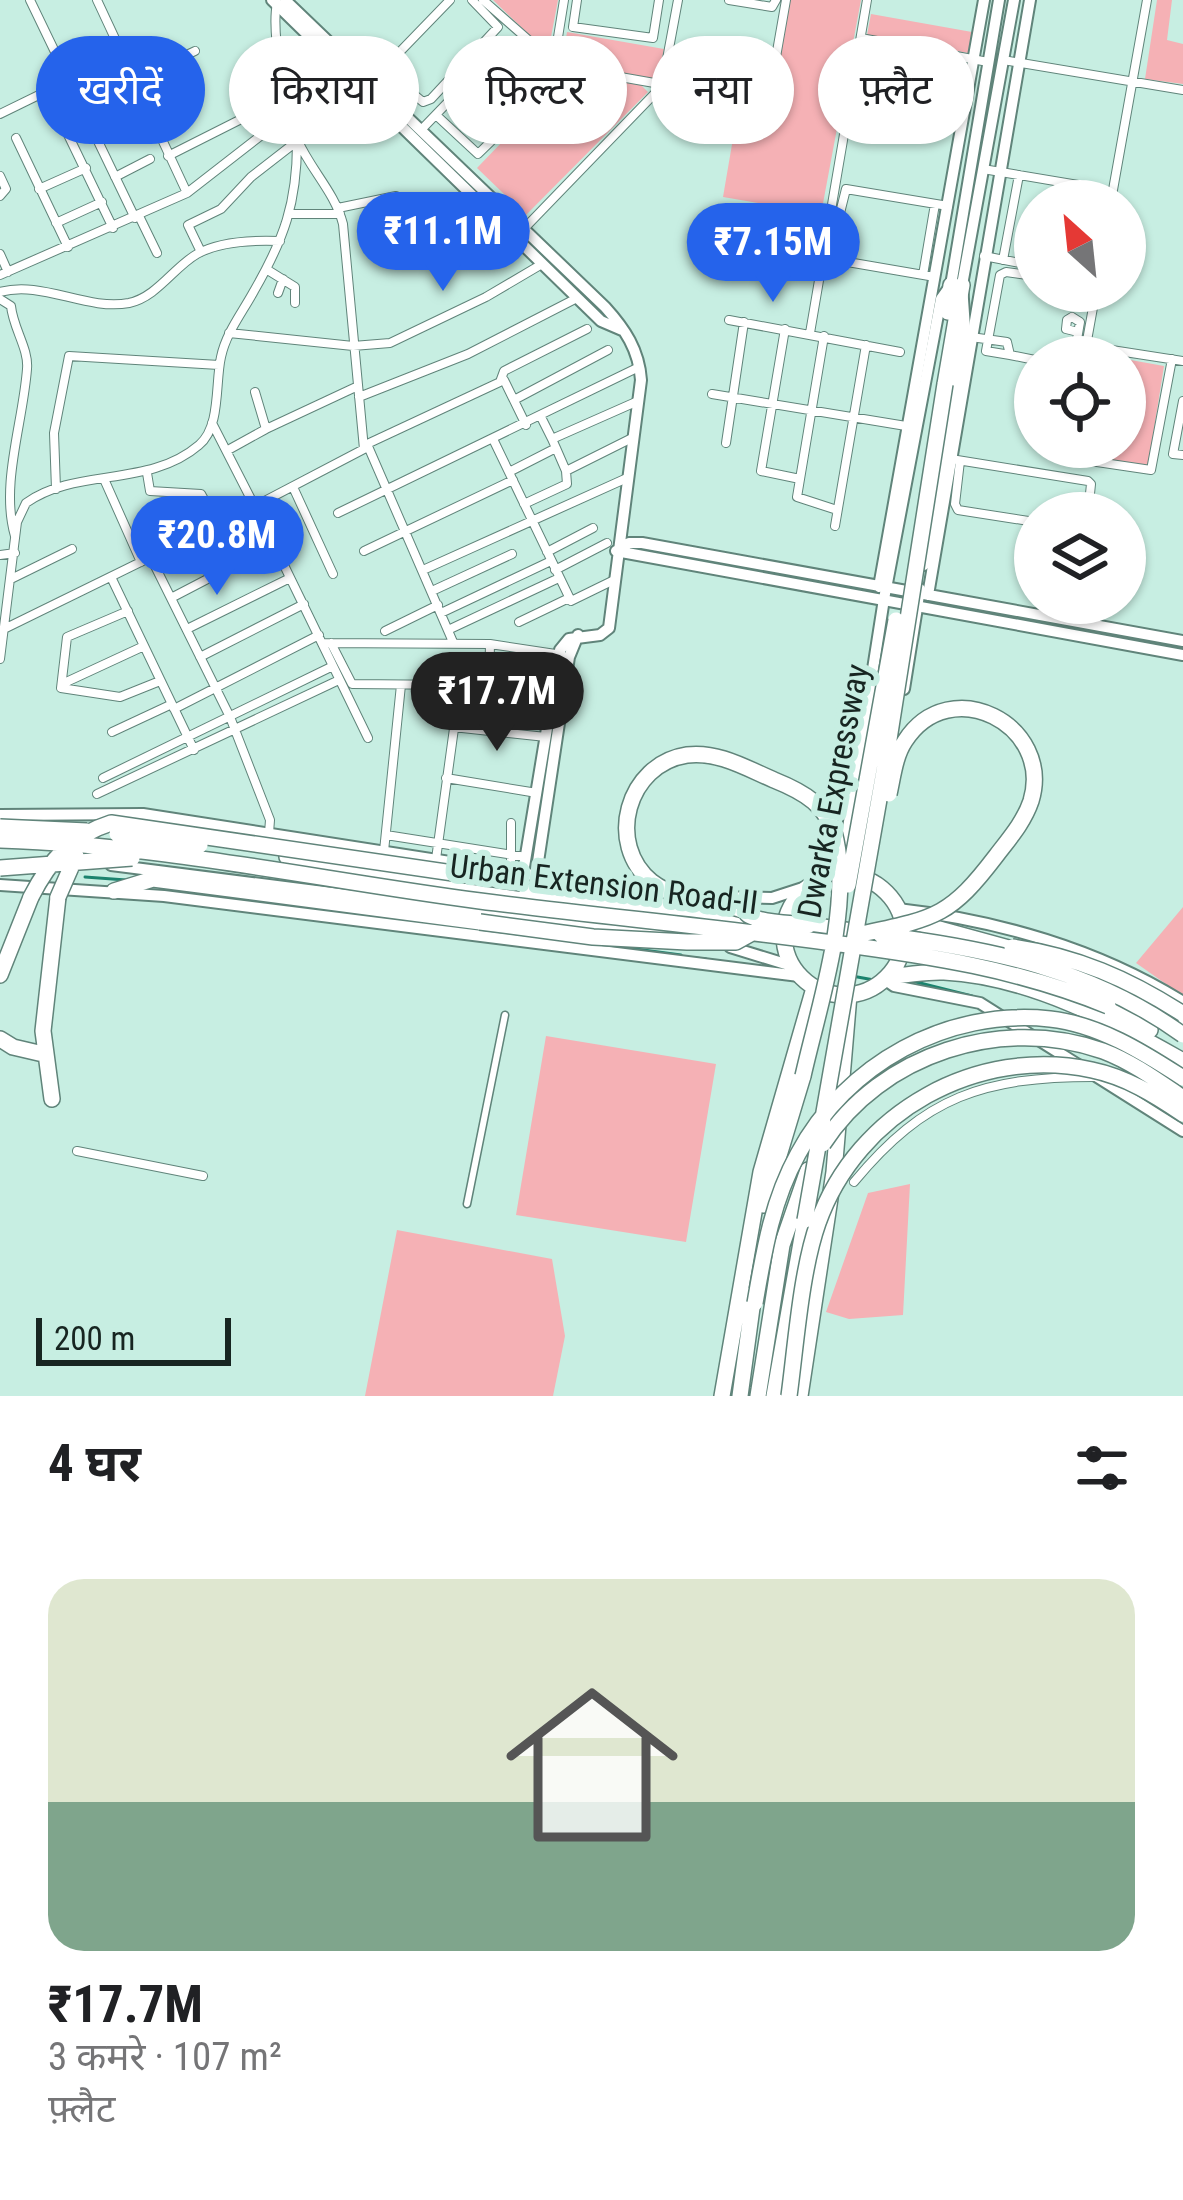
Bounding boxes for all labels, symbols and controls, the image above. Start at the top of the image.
chip: खरीदें [36,36,205,144]
chip: किराया [229,36,419,144]
chip: फ़िल्टर [443,36,627,144]
chip: नया [651,36,794,144]
chip: फ़्लैट [818,36,974,144]
north arrow [1014,180,1146,312]
map controls [1014,180,1146,624]
pin: ₹11.1M [345,192,541,294]
pin: ₹7.15M [675,203,871,305]
text: ₹11.1M [384,208,502,254]
text: ₹7.15M [714,219,832,265]
button: locate [1014,336,1146,468]
button: layers [1014,492,1146,624]
pin: ₹20.8M [119,496,315,598]
text: ₹20.8M [158,512,276,558]
pin: ₹17.7M [399,652,595,754]
street label: Dwarka Expressway [789,661,877,921]
text: ₹17.7M [438,668,556,714]
street label: Urban Extension Road-II [448,846,760,922]
scale bar [36,1312,231,1365]
text: 200 m [54,1319,135,1358]
text: 4 घर [48,1434,141,1493]
icon: filters [1069,1435,1135,1501]
icon: home [484,1657,700,1873]
text: ₹17.7M [48,1975,203,2034]
text: 3 कमरे · 107 m² [48,2034,282,2080]
text: फ़्लैट [48,2086,115,2132]

